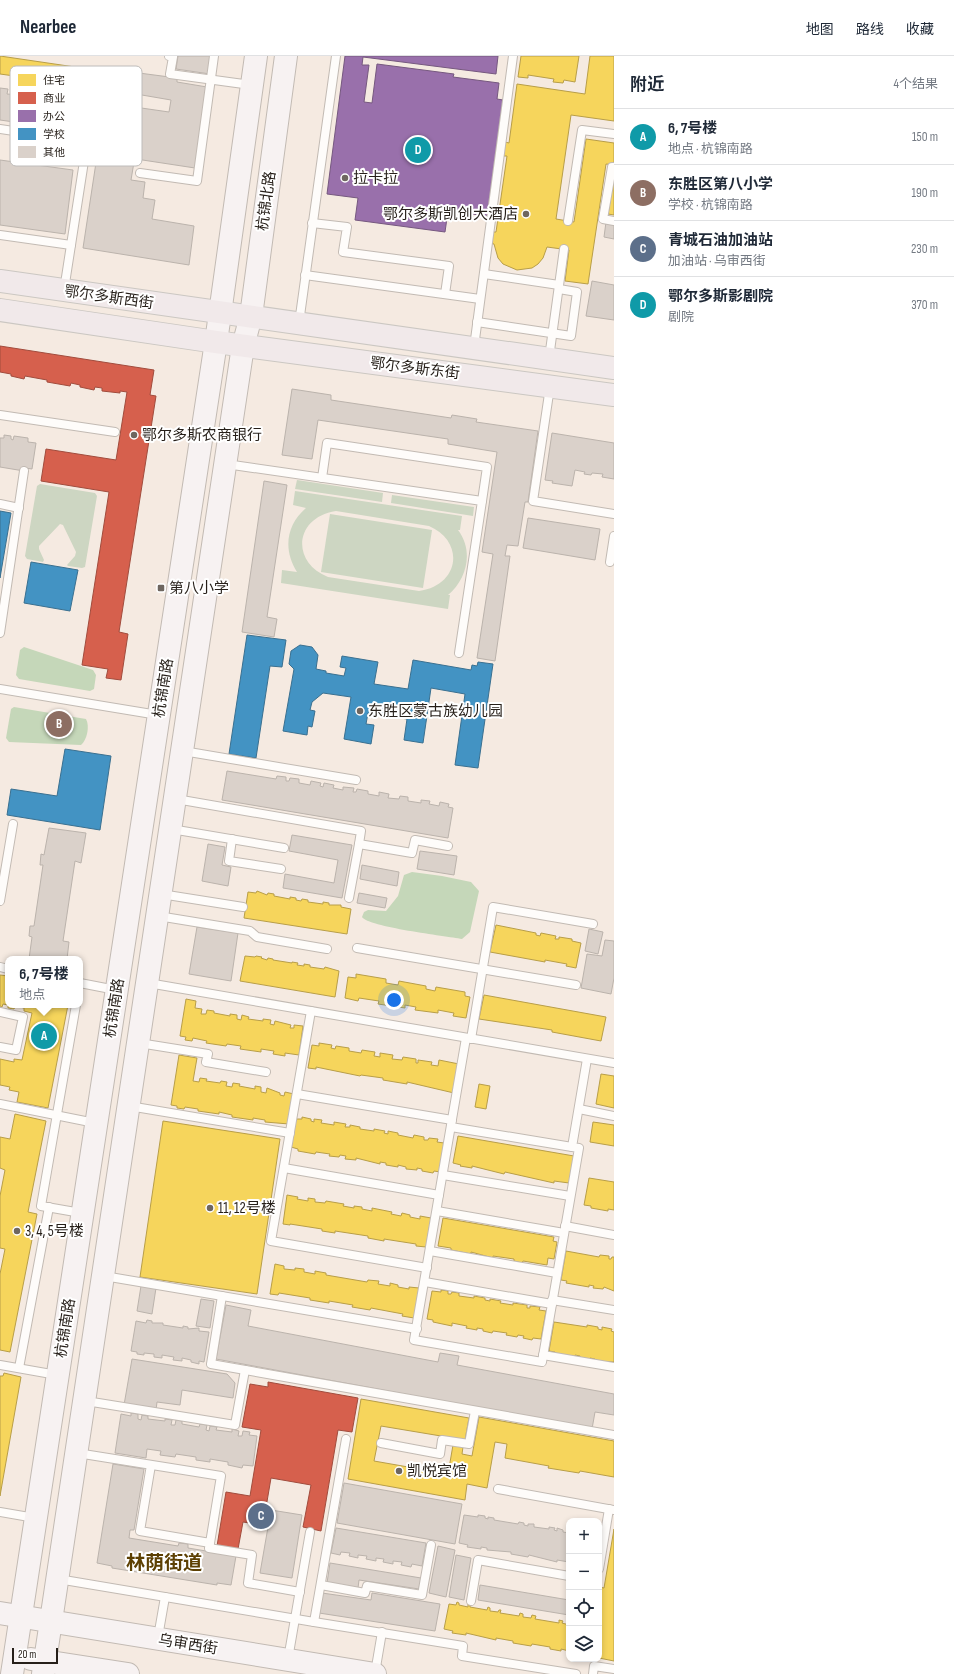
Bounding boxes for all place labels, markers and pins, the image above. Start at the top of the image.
pin: D [405,135,431,165]
place label: 拉卡拉 [353,169,398,188]
marker: 拉卡拉 [340,173,350,183]
place label: 鄂尔多斯凯创大酒店 [383,205,518,224]
marker: 鄂尔多斯凯创大酒店 [521,209,531,219]
place label: 鄂尔多斯农商银行 [142,426,262,445]
marker: 鄂尔多斯农商银行 [129,430,139,440]
place label: 第八小学 [169,579,229,598]
marker: 第八小学 [156,583,166,593]
place label: 东胜区蒙古族幼儿园 [368,702,503,721]
marker: 东胜区蒙古族幼儿园 [355,706,365,716]
pin: B [46,709,72,739]
pin: A [31,1021,57,1051]
place label: 11, 12号楼 [218,1199,276,1218]
marker: 11, 12号楼 [205,1203,215,1213]
place label: 3, 4, 5号楼 [25,1222,84,1241]
marker: 3, 4, 5号楼 [12,1226,22,1236]
place label: 凯悦宾馆 [407,1462,467,1481]
marker: 凯悦宾馆 [394,1466,404,1476]
pin: C [248,1501,274,1531]

